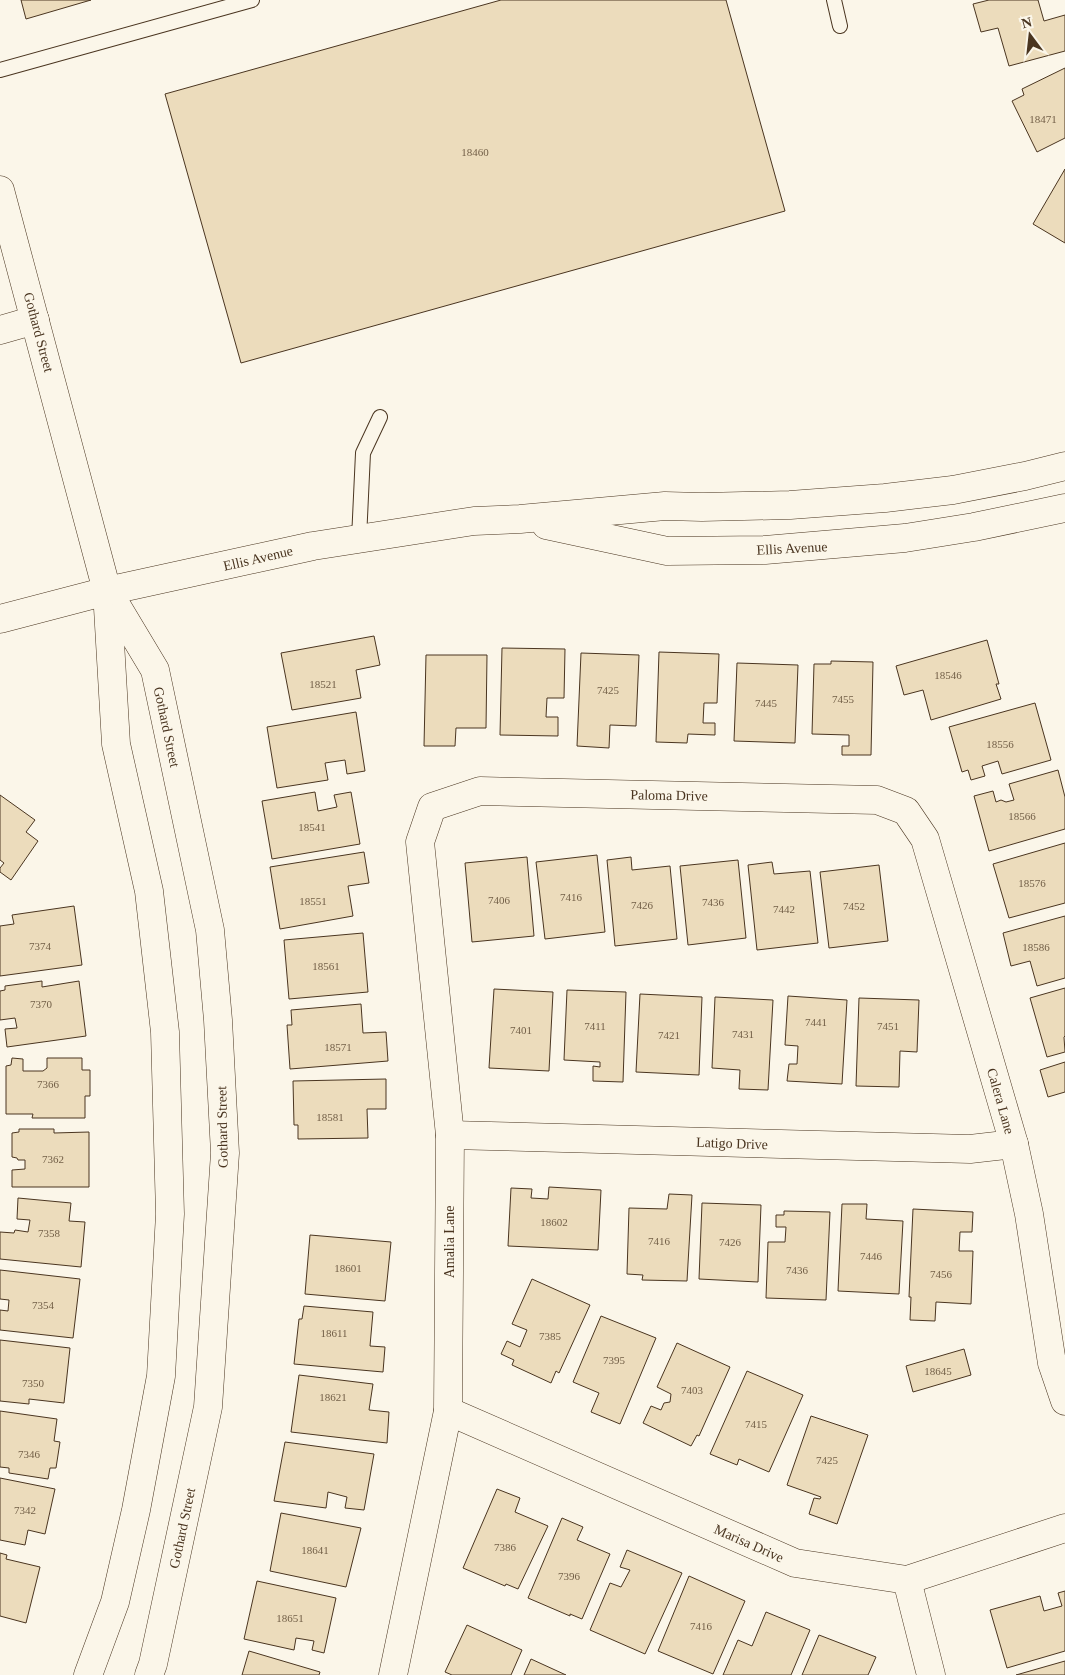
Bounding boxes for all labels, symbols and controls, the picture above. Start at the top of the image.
north arrow [1005,10,1055,60]
text: N [1020,14,1034,31]
house number: 18471 [1029,113,1057,125]
house number: 18460 [461,146,489,158]
street label: Gothard Street [21,291,56,374]
street label: Ellis Avenue [756,539,828,558]
street label: Ellis Avenue [222,543,294,574]
house number: 18546 [934,669,962,681]
house number: 18521 [309,678,337,690]
house number: 7425 [597,684,620,696]
street label: Gothard Street [151,685,182,769]
house number: 7455 [832,693,855,705]
house number: 7445 [755,697,778,709]
house number: 18556 [986,738,1014,750]
street label: Paloma Drive [630,787,708,804]
house number: 18566 [1008,810,1036,822]
house number: 18541 [298,821,326,833]
house number: 18576 [1018,877,1046,889]
house number: 7416 [560,891,583,903]
house number: 7406 [488,894,511,906]
house number: 18551 [299,895,327,907]
house number: 7436 [702,896,725,908]
house number: 7426 [631,899,654,911]
house number: 7452 [843,900,865,912]
house number: 7442 [773,903,795,915]
house number: 7374 [29,940,52,952]
house number: 18586 [1022,941,1050,953]
house number: 18561 [312,960,340,972]
house number: 7370 [30,998,53,1010]
house number: 7441 [805,1016,827,1028]
house number: 7411 [584,1020,606,1032]
house number: 7451 [877,1020,899,1032]
house number: 7401 [510,1024,532,1036]
house number: 7431 [732,1028,754,1040]
house number: 7421 [658,1029,680,1041]
house number: 18571 [324,1041,352,1053]
street label: Calera Lane [984,1066,1017,1136]
house number: 7366 [37,1078,60,1090]
street label: Gothard Street [214,1086,231,1168]
house number: 18581 [316,1111,344,1123]
street label: Latigo Drive [696,1135,768,1152]
house number: 7362 [42,1153,64,1165]
street label: Amalia Lane [442,1206,457,1278]
house number: 18602 [540,1216,568,1228]
house number: 7358 [38,1227,61,1239]
house number: 7416 [648,1235,671,1247]
house number: 7426 [719,1236,742,1248]
house number: 7446 [860,1250,883,1262]
house number: 18601 [334,1262,362,1274]
house number: 7436 [786,1264,809,1276]
house number: 7456 [930,1268,953,1280]
house number: 7354 [32,1299,55,1311]
house number: 18611 [320,1327,348,1339]
house number: 7385 [539,1330,562,1342]
house number: 7395 [603,1354,626,1366]
house number: 18645 [924,1365,952,1377]
house number: 7350 [22,1377,45,1389]
house number: 7403 [681,1384,704,1396]
house number: 18621 [319,1391,347,1403]
house number: 7415 [745,1418,768,1430]
house number: 7346 [18,1448,41,1460]
house number: 7425 [816,1454,839,1466]
street label: Gothard Street [167,1486,198,1570]
house number: 7342 [14,1504,36,1516]
street label: Marisa Drive [712,1522,786,1565]
house number: 7386 [494,1541,517,1553]
house number: 18641 [301,1544,329,1556]
house number: 7396 [558,1570,581,1582]
house number: 18651 [276,1612,304,1624]
house number: 7416 [690,1620,713,1632]

